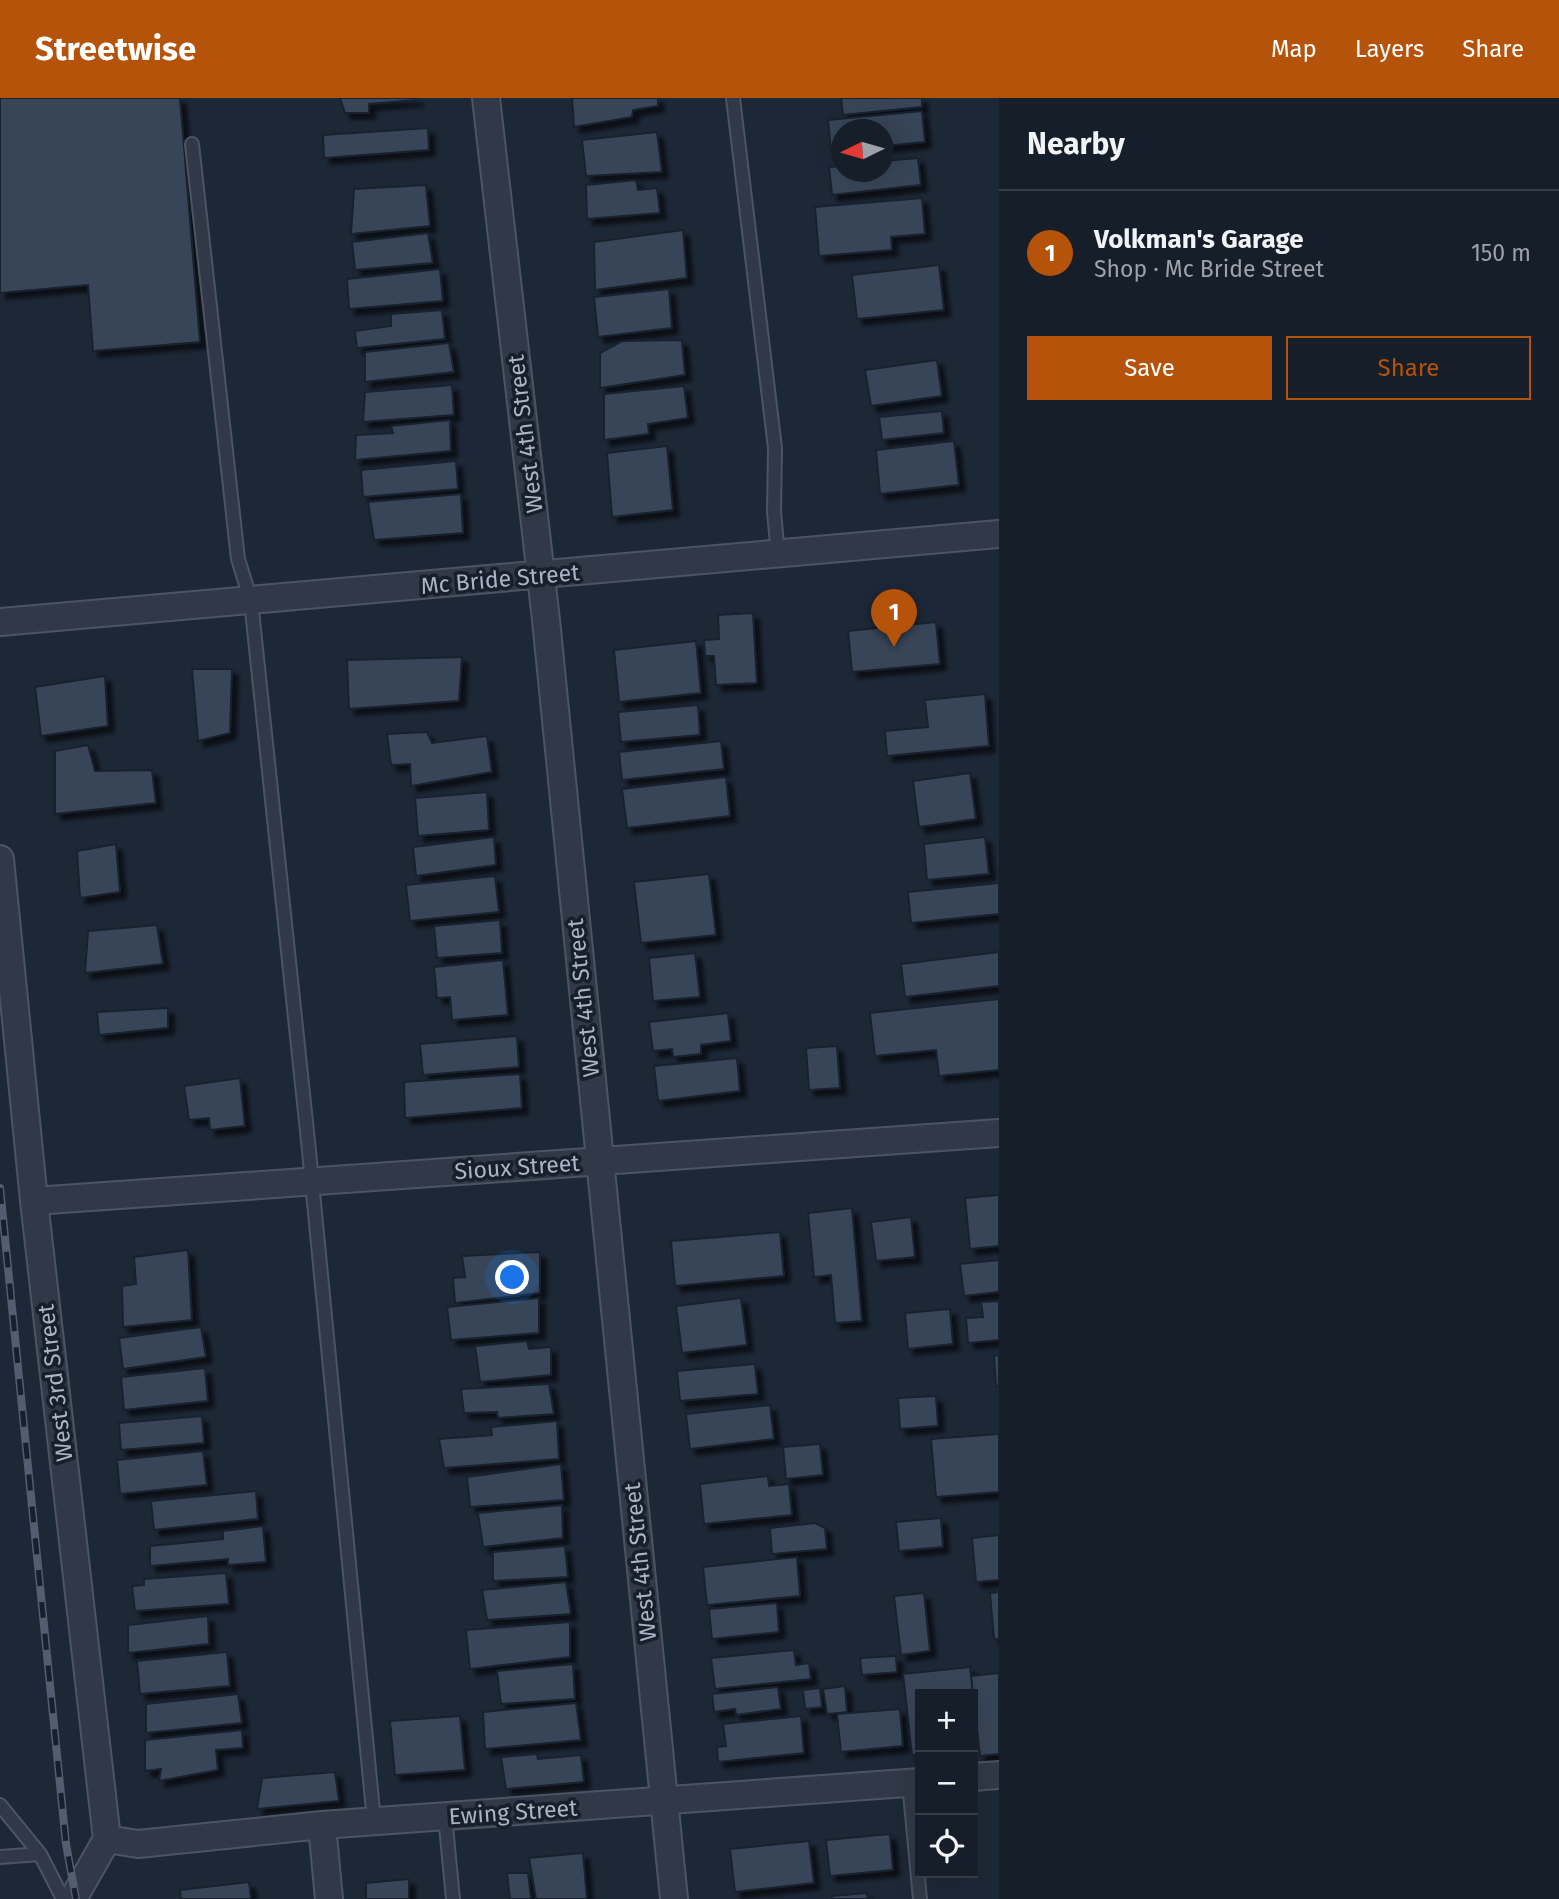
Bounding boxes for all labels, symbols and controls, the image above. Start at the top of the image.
text: Streetwise [35,29,196,69]
text: Map [1271,35,1317,63]
text: Layers [1355,35,1424,63]
text: Share [1462,35,1524,63]
north arrow [831,119,894,182]
text: Nearby [1027,126,1125,162]
text: Volkman's Garage [1094,224,1304,255]
text: 1 [1045,239,1055,267]
text: 150 m [1471,239,1531,267]
text: Shop · Mc Bride Street [1094,255,1324,283]
button: Save [1027,336,1272,400]
button: Share [1286,336,1531,400]
street label: West 4th Street [501,353,549,515]
street label: Mc Bride Street [420,558,581,600]
pin: 1 [871,589,917,647]
street label: West 4th Street [561,917,605,1079]
street label: Sioux Street [453,1149,581,1185]
your location [495,1260,529,1294]
street label: West 3rd Street [31,1302,79,1463]
street label: West 4th Street [618,1481,662,1643]
map controls [915,1689,978,1878]
button: + [915,1689,978,1752]
button: − [915,1752,978,1815]
street label: Ewing Street [448,1793,579,1830]
button: locate [915,1815,978,1878]

